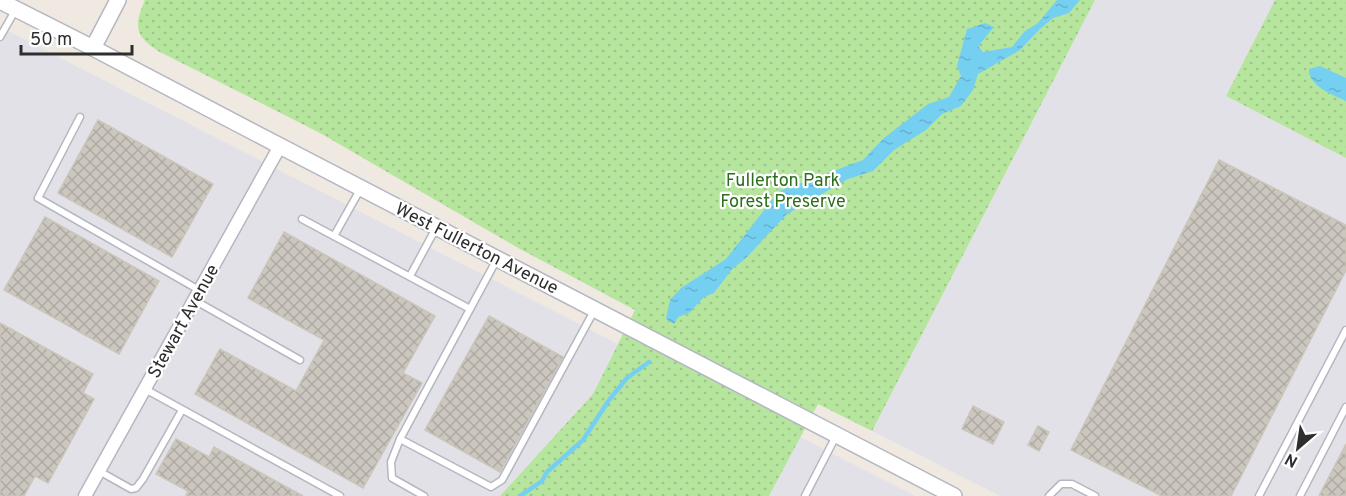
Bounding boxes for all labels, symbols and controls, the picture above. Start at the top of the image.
scale bar [21,18,132,56]
text: 50 m [30,29,72,52]
park label: Fullerton Park Forest Preserve [720,170,846,214]
street label: West Fullerton Avenue [391,198,562,300]
street label: Stewart Avenue [143,261,225,383]
north arrow [1268,418,1328,478]
text: N [1282,448,1302,471]

